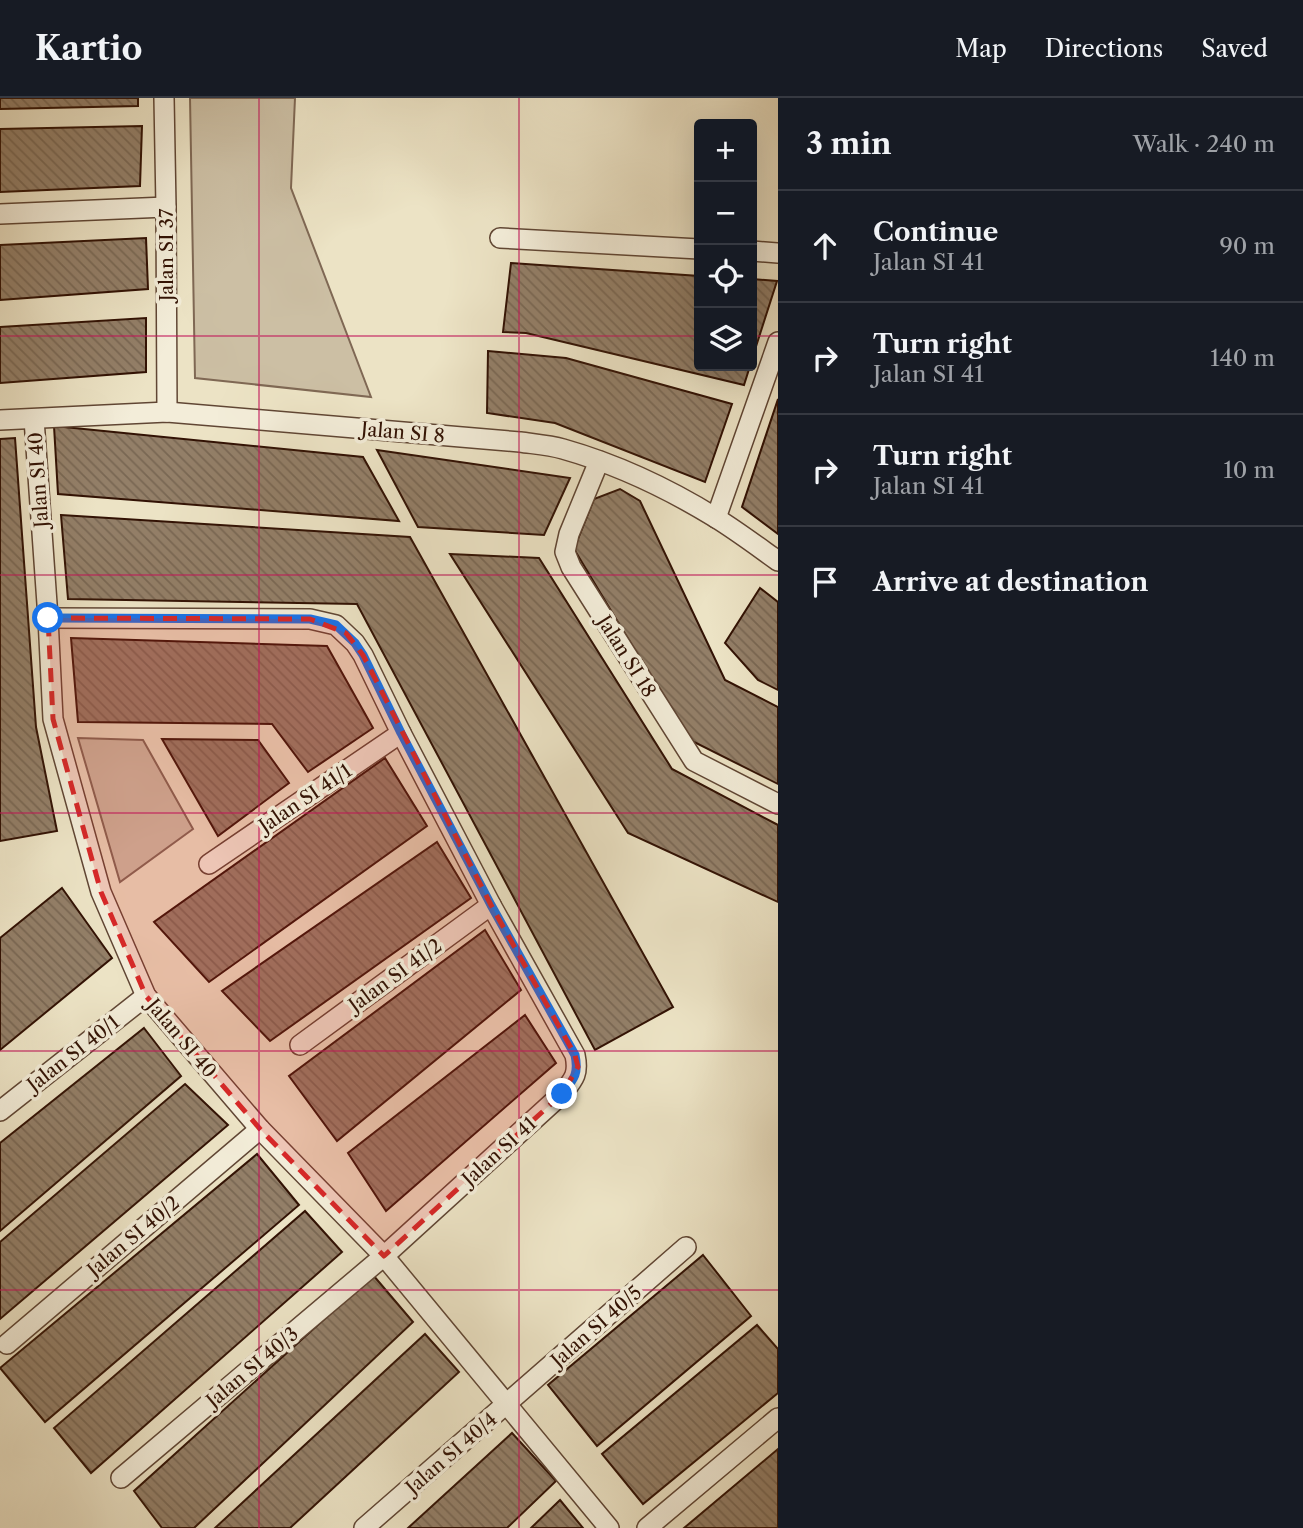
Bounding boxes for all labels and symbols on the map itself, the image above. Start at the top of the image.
street label: Jalan SI 37 [155,208,178,304]
street label: Jalan SI 8 [357,417,446,448]
street label: Jalan SI 40 [24,431,54,532]
route start [32,602,63,633]
street label: Jalan SI 18 [591,609,661,701]
street label: Jalan SI 41/1 [252,759,356,839]
street label: Jalan SI 41/2 [342,934,446,1019]
street label: Jalan SI 40 [140,992,221,1082]
street label: Jalan SI 40/1 [20,1010,124,1098]
route end [546,1078,577,1109]
street label: Jalan SI 41 [455,1112,541,1193]
street label: Jalan SI 40/2 [80,1191,184,1283]
street label: Jalan SI 40/5 [544,1281,646,1374]
street label: Jalan SI 40/3 [199,1322,303,1414]
street label: Jalan SI 40/4 [399,1408,501,1501]

